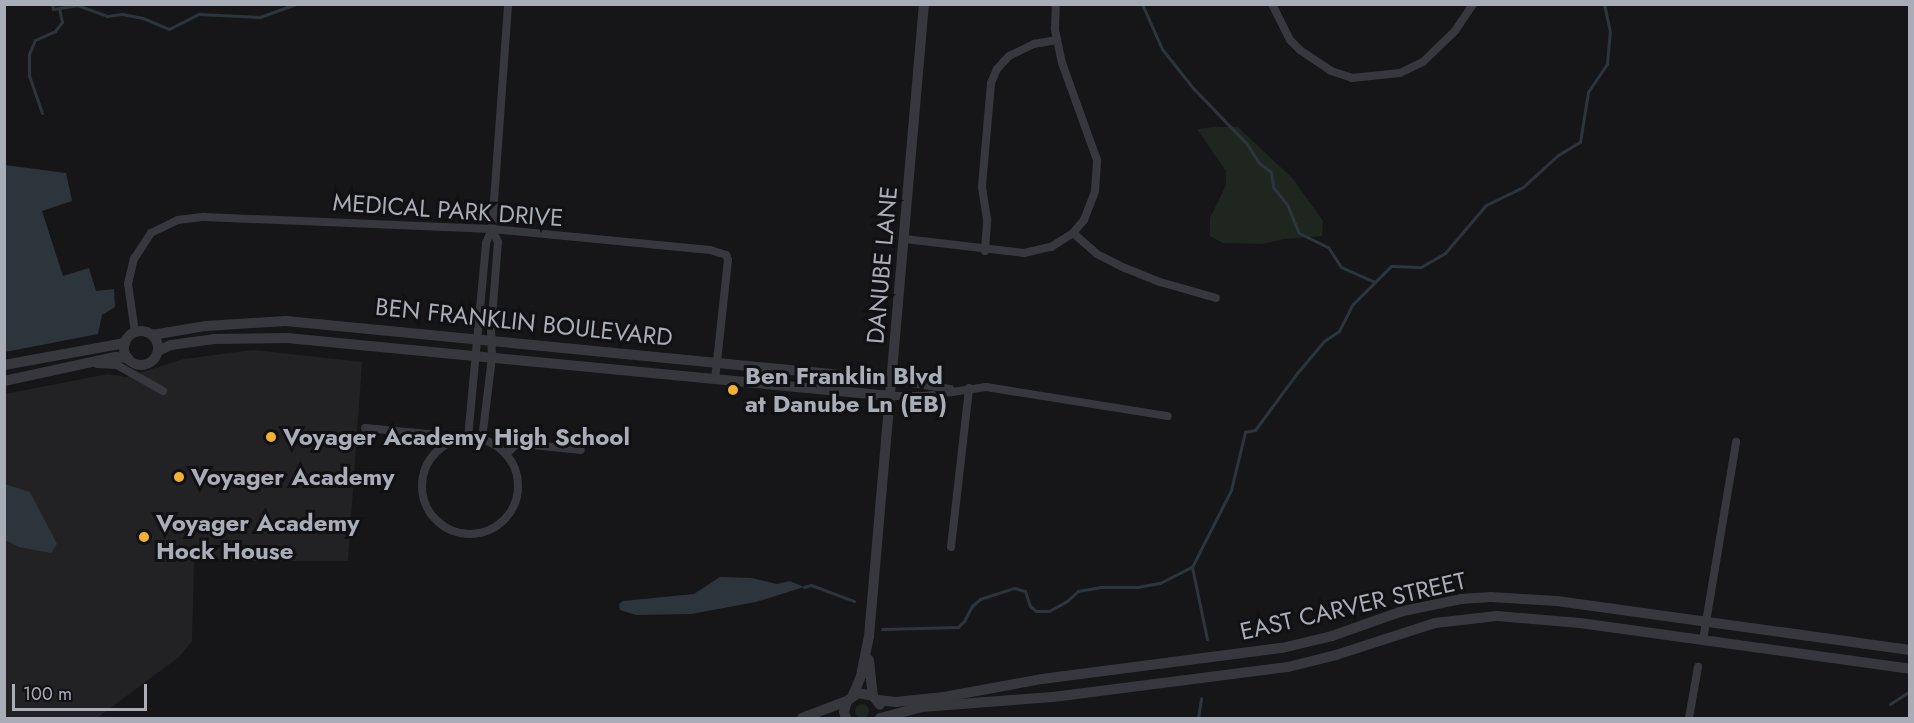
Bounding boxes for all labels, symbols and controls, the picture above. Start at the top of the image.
street label: DANUBE LANE [861,185,903,345]
street label: MEDICAL PARK DRIVE [332,188,564,232]
street label: BEN FRANKLIN BOULEVARD [374,292,674,352]
place label: Ben Franklin Blvd at Danube Ln (EB) [745,362,947,418]
marker: Ben Franklin Blvd at Danube Ln (EB) [726,383,740,397]
place label: Voyager Academy High School [283,423,630,451]
marker: Voyager Academy High School [264,430,278,444]
place label: Voyager Academy [191,463,394,491]
marker: Voyager Academy [172,470,186,484]
place label: Voyager Academy Hock House [156,509,359,565]
marker: Voyager Academy Hock House [137,530,151,544]
street label: EAST CARVER STREET [1237,566,1469,646]
scale bar [15,672,150,710]
text: 100 m [23,681,72,707]

